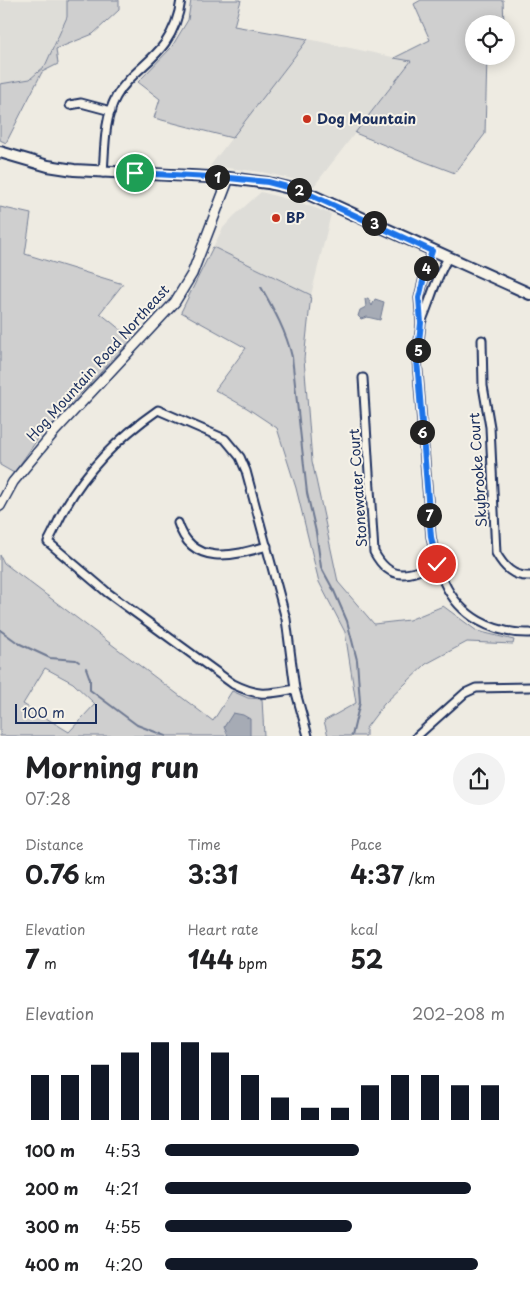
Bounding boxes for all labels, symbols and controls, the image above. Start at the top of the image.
map controls [465,15,515,65]
button: locate [465,15,515,65]
place label: Dog Mountain [317,108,416,129]
marker: Dog Mountain [301,113,313,125]
pin [114,152,156,194]
icon: arrive [121,159,149,187]
pin: 1 [204,164,230,190]
text: 1 [214,167,221,188]
pin: 2 [286,178,312,202]
text: 2 [295,180,304,201]
place label: BP [286,207,305,228]
pin: 3 [362,210,386,236]
marker: BP [270,212,282,224]
text: 3 [370,213,379,234]
pin: 4 [414,256,438,280]
text: 4 [422,258,431,279]
street label: Hog Mountain Road Northeast [21,279,174,446]
pin: 5 [406,338,430,362]
text: 5 [414,340,423,361]
street label: Skybrooke Court [463,412,492,528]
pin: 6 [410,420,434,444]
text: 6 [418,422,427,443]
street label: Stonewater Court [343,428,372,548]
pin: 7 [416,502,442,528]
text: 7 [425,505,434,526]
pin [416,543,458,585]
icon: check [423,550,451,578]
scale bar [15,701,98,724]
text: 100 m [22,702,65,723]
text: Morning run [25,745,199,788]
button: share [453,753,505,805]
text: 07:28 [25,786,71,810]
text: Distance [25,834,84,855]
text: Time [188,834,221,855]
text: Pace [350,834,382,855]
text: 0.76 [25,855,80,893]
text: 3:31 [188,855,238,893]
text: 4:37 [350,855,404,893]
text: km [80,868,105,889]
text: /km [404,868,435,889]
text: Elevation [25,919,85,940]
text: Heart rate [188,919,258,940]
text: kcal [350,919,378,940]
text: 7 [25,940,39,978]
text: 144 [188,940,234,978]
text: 52 [350,940,383,978]
text: m [39,953,57,974]
text: bpm [234,953,267,974]
text: Elevation [25,1001,94,1025]
text: 202–208 m [412,1001,505,1025]
text: 100 m [25,1138,75,1162]
text: 4:53 [105,1138,141,1162]
text: 200 m [25,1176,79,1200]
text: 4:21 [105,1176,139,1200]
text: 300 m [25,1214,79,1238]
text: 4:55 [105,1214,141,1238]
text: 400 m [25,1252,79,1276]
text: 4:20 [105,1252,143,1276]

